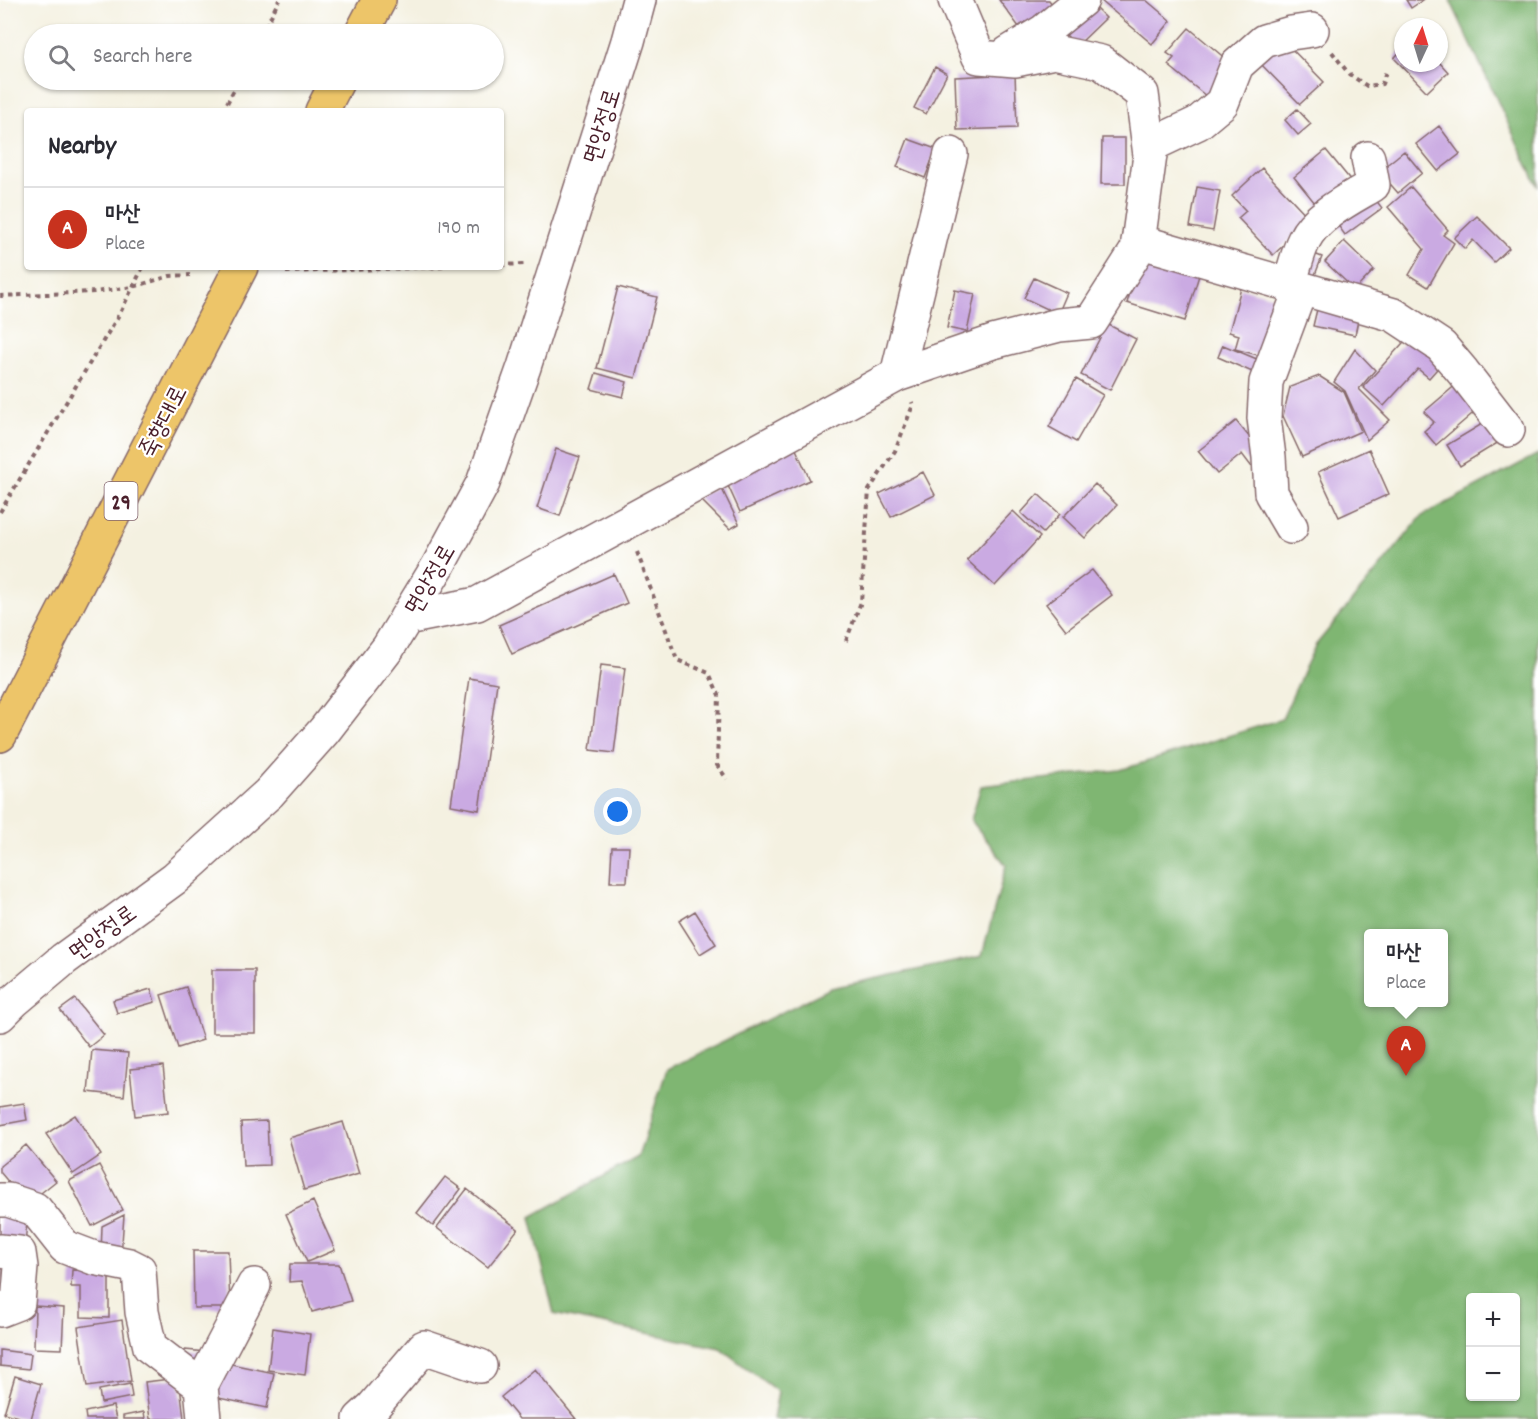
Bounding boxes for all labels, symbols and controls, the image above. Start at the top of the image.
north arrow [1394,18,1448,72]
search box [24,24,504,90]
icon: search [45,41,78,74]
text: Search here [93,42,192,73]
street label: 면앙정로 [576,85,631,169]
text: Nearby [48,129,116,166]
text: 마산 [105,200,140,231]
text: A [62,215,73,243]
text: 190 m [437,215,480,243]
text: Place [105,231,145,259]
street label: 죽향대로 [132,380,197,464]
road number: 29 [104,482,138,520]
street label: 면앙정로 [398,539,466,622]
your location [603,797,632,826]
street label: 면앙정로 [63,898,145,971]
popup [1364,929,1448,1007]
text: 마산 [1386,939,1421,970]
text: Place [1386,970,1426,998]
pin: A [1386,1026,1426,1076]
map controls [1466,1293,1520,1401]
button: + [1466,1293,1520,1347]
button: − [1466,1347,1520,1401]

